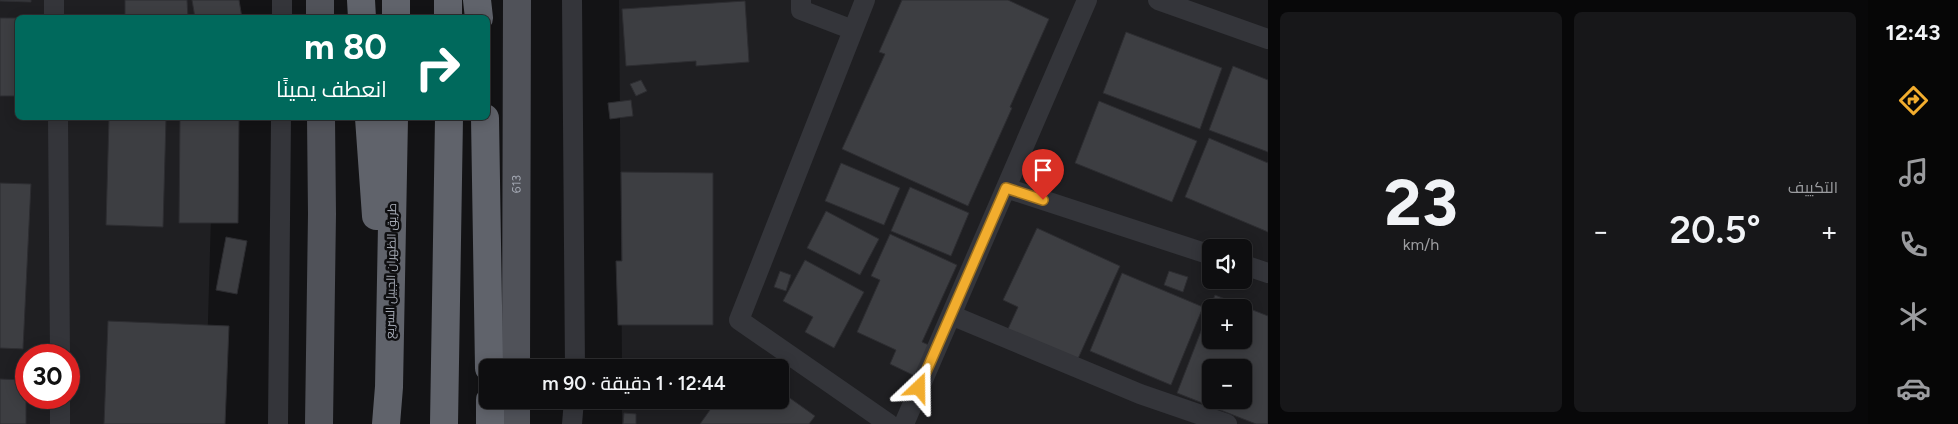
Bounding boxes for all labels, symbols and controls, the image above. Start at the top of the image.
text: 12:43 [1886,19,1940,46]
text: 80 m [304,26,387,68]
icon: right [405,35,470,100]
text: انعطف يمينًا [276,76,387,103]
icon: directions [1896,83,1931,118]
pin [1022,149,1064,200]
icon: music [1896,155,1931,190]
icon: arrive [1029,156,1057,184]
text: 23 [1384,163,1458,241]
street label: 613 [509,175,524,193]
text: التكييف [1788,178,1838,197]
street label: طريق الظهران الجبيل السريع [383,203,400,339]
text: 20.5° [1669,207,1761,253]
text: − [1592,214,1609,248]
text: + [1821,214,1838,248]
icon: phone [1896,227,1931,262]
text: km/h [1403,235,1439,254]
map controls [1202,239,1252,409]
button: sound [1202,239,1252,289]
button: + [1202,299,1252,349]
icon: climate [1896,299,1931,334]
speed limit sign: 30 [15,344,80,409]
button: − [1202,359,1252,409]
position arrow [892,361,944,413]
icon: car [1896,371,1931,406]
text: 12:44 · 1 دقيقة · 90 m [542,372,726,395]

